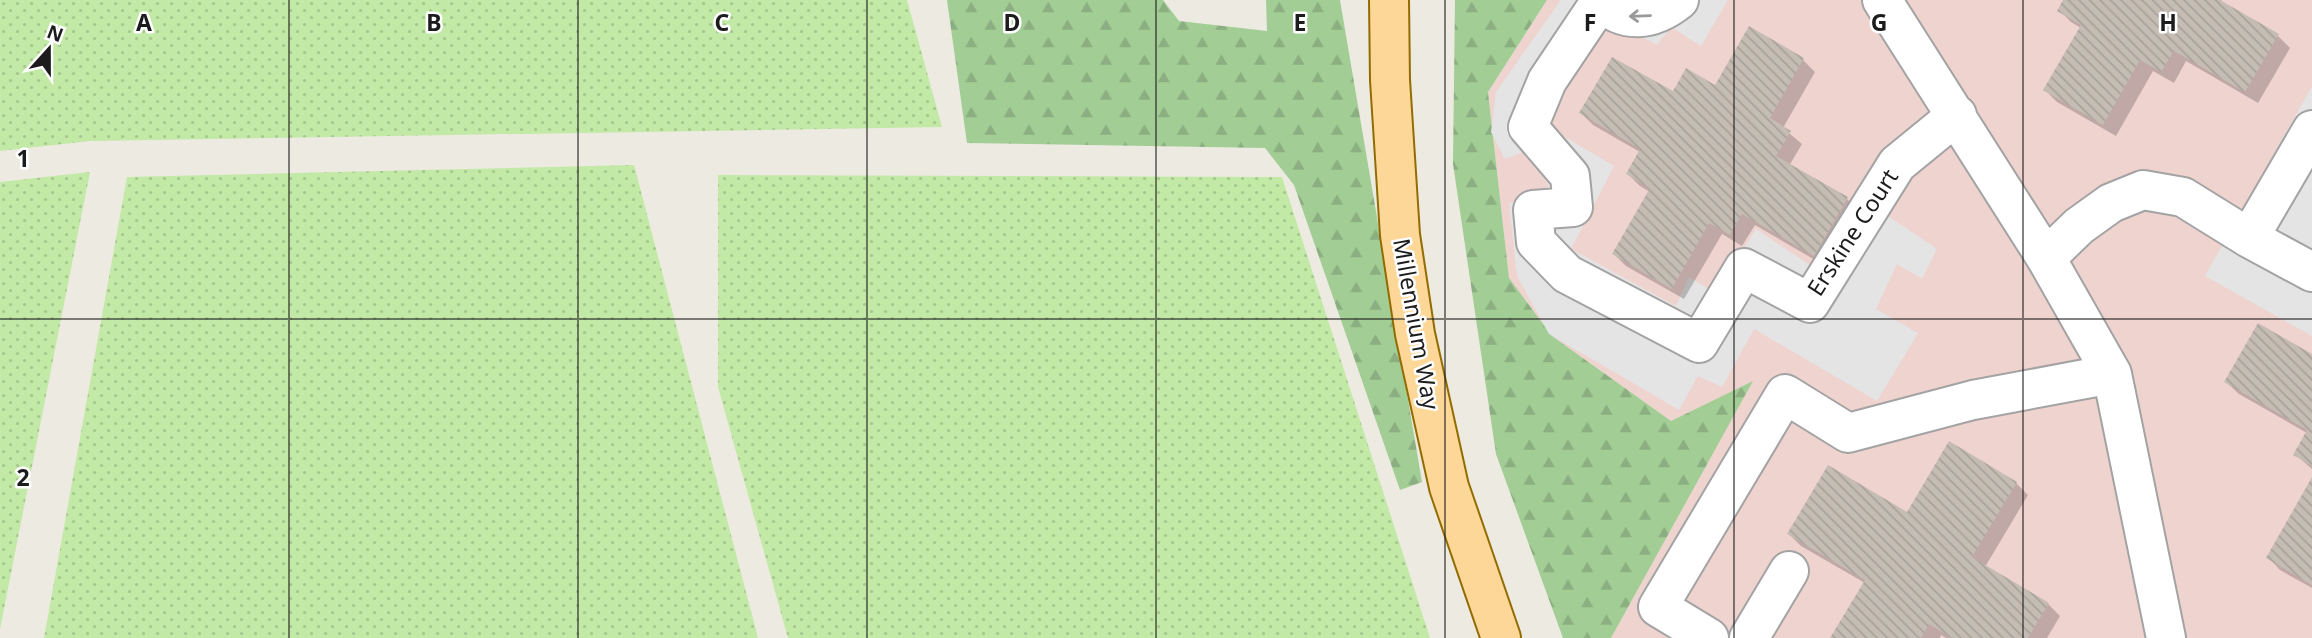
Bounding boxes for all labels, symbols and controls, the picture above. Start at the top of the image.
text: A [136,6,152,38]
text: B [426,6,442,38]
text: C [715,6,730,38]
text: D [1004,6,1020,38]
text: E [1294,6,1306,38]
text: F [1584,6,1596,38]
text: G [1871,6,1887,38]
text: H [2159,6,2177,38]
one-way arrow [1629,10,1652,23]
north arrow [14,14,84,84]
text: N [43,18,67,48]
text: 1 [16,142,30,174]
street label: Erskine Court [1799,162,1905,302]
street label: Millennium Way [1386,236,1448,412]
text: 2 [16,461,30,493]

